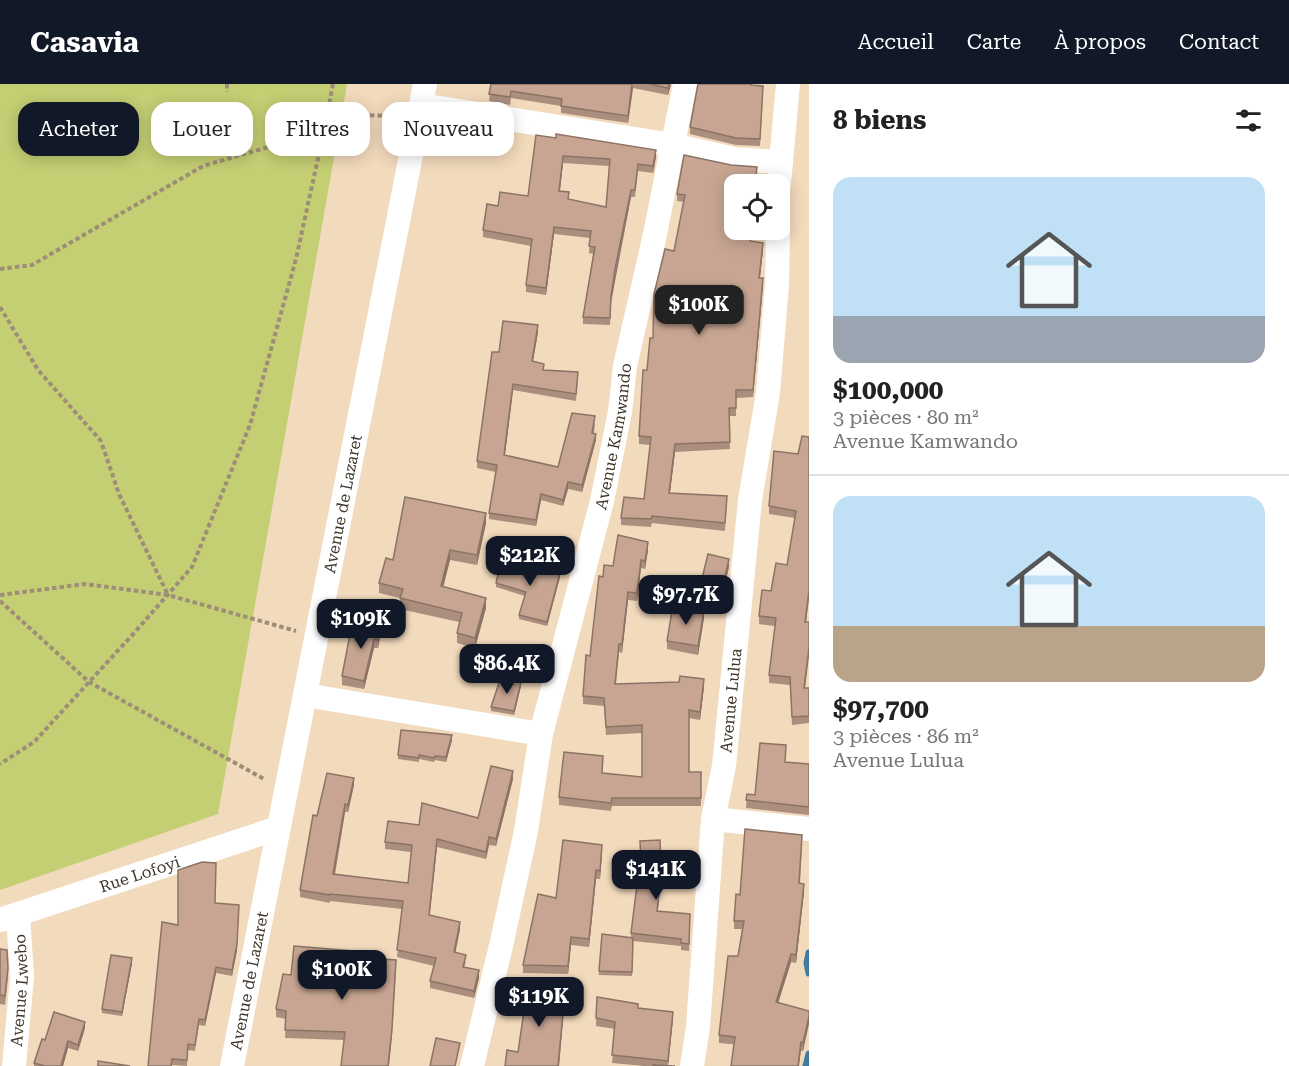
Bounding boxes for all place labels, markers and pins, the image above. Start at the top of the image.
pin: $100K [657,285,741,336]
pin: $212K [488,536,572,587]
pin: $97.7K [637,575,735,626]
pin: $109K [319,599,403,650]
pin: $86.4K [458,644,556,695]
pin: $141K [614,850,698,901]
pin: $100K [300,950,384,1001]
pin: $119K [497,977,581,1028]

